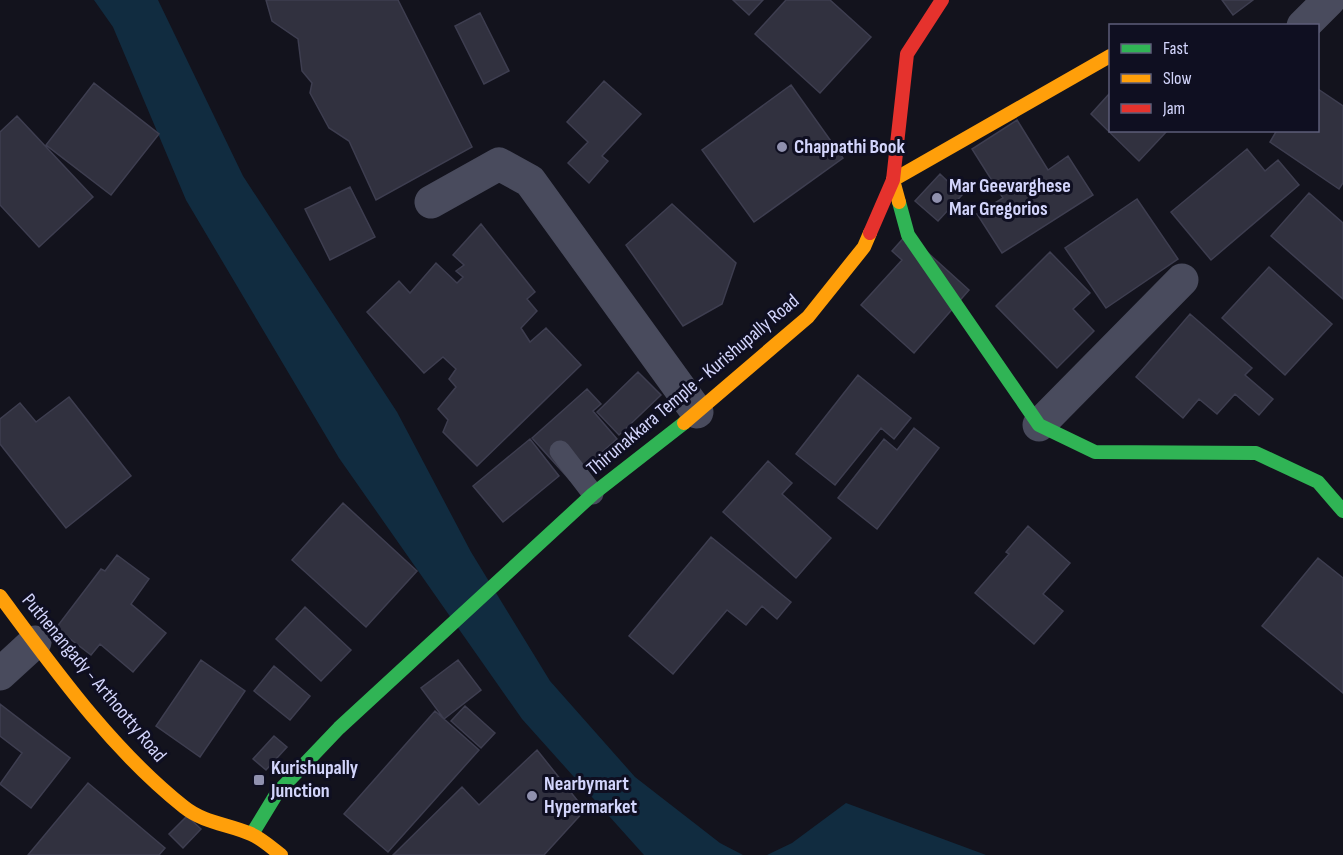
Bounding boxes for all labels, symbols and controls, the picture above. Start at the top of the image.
legend [1109,24,1319,132]
text: Fast [1163,38,1189,59]
text: Slow [1163,68,1192,89]
text: Jam [1162,98,1185,119]
place label: Chappathi Book [794,135,905,159]
marker: Chappathi Book [775,140,789,154]
place label: Mar Geevarghese Mar Gregorios [949,174,1071,221]
marker: Mar Geevarghese Mar Gregorios [930,191,944,205]
street label: Thirunakkara Temple - Kurishupally Road [582,289,804,481]
street label: Puthenangady - Arthootty Road [17,589,171,767]
place label: Kurishupally Junction [270,756,359,803]
place label: Nearbymart Hypermarket [544,772,638,819]
marker: Kurishupally Junction [252,773,266,787]
marker: Nearbymart Hypermarket [525,789,539,803]

